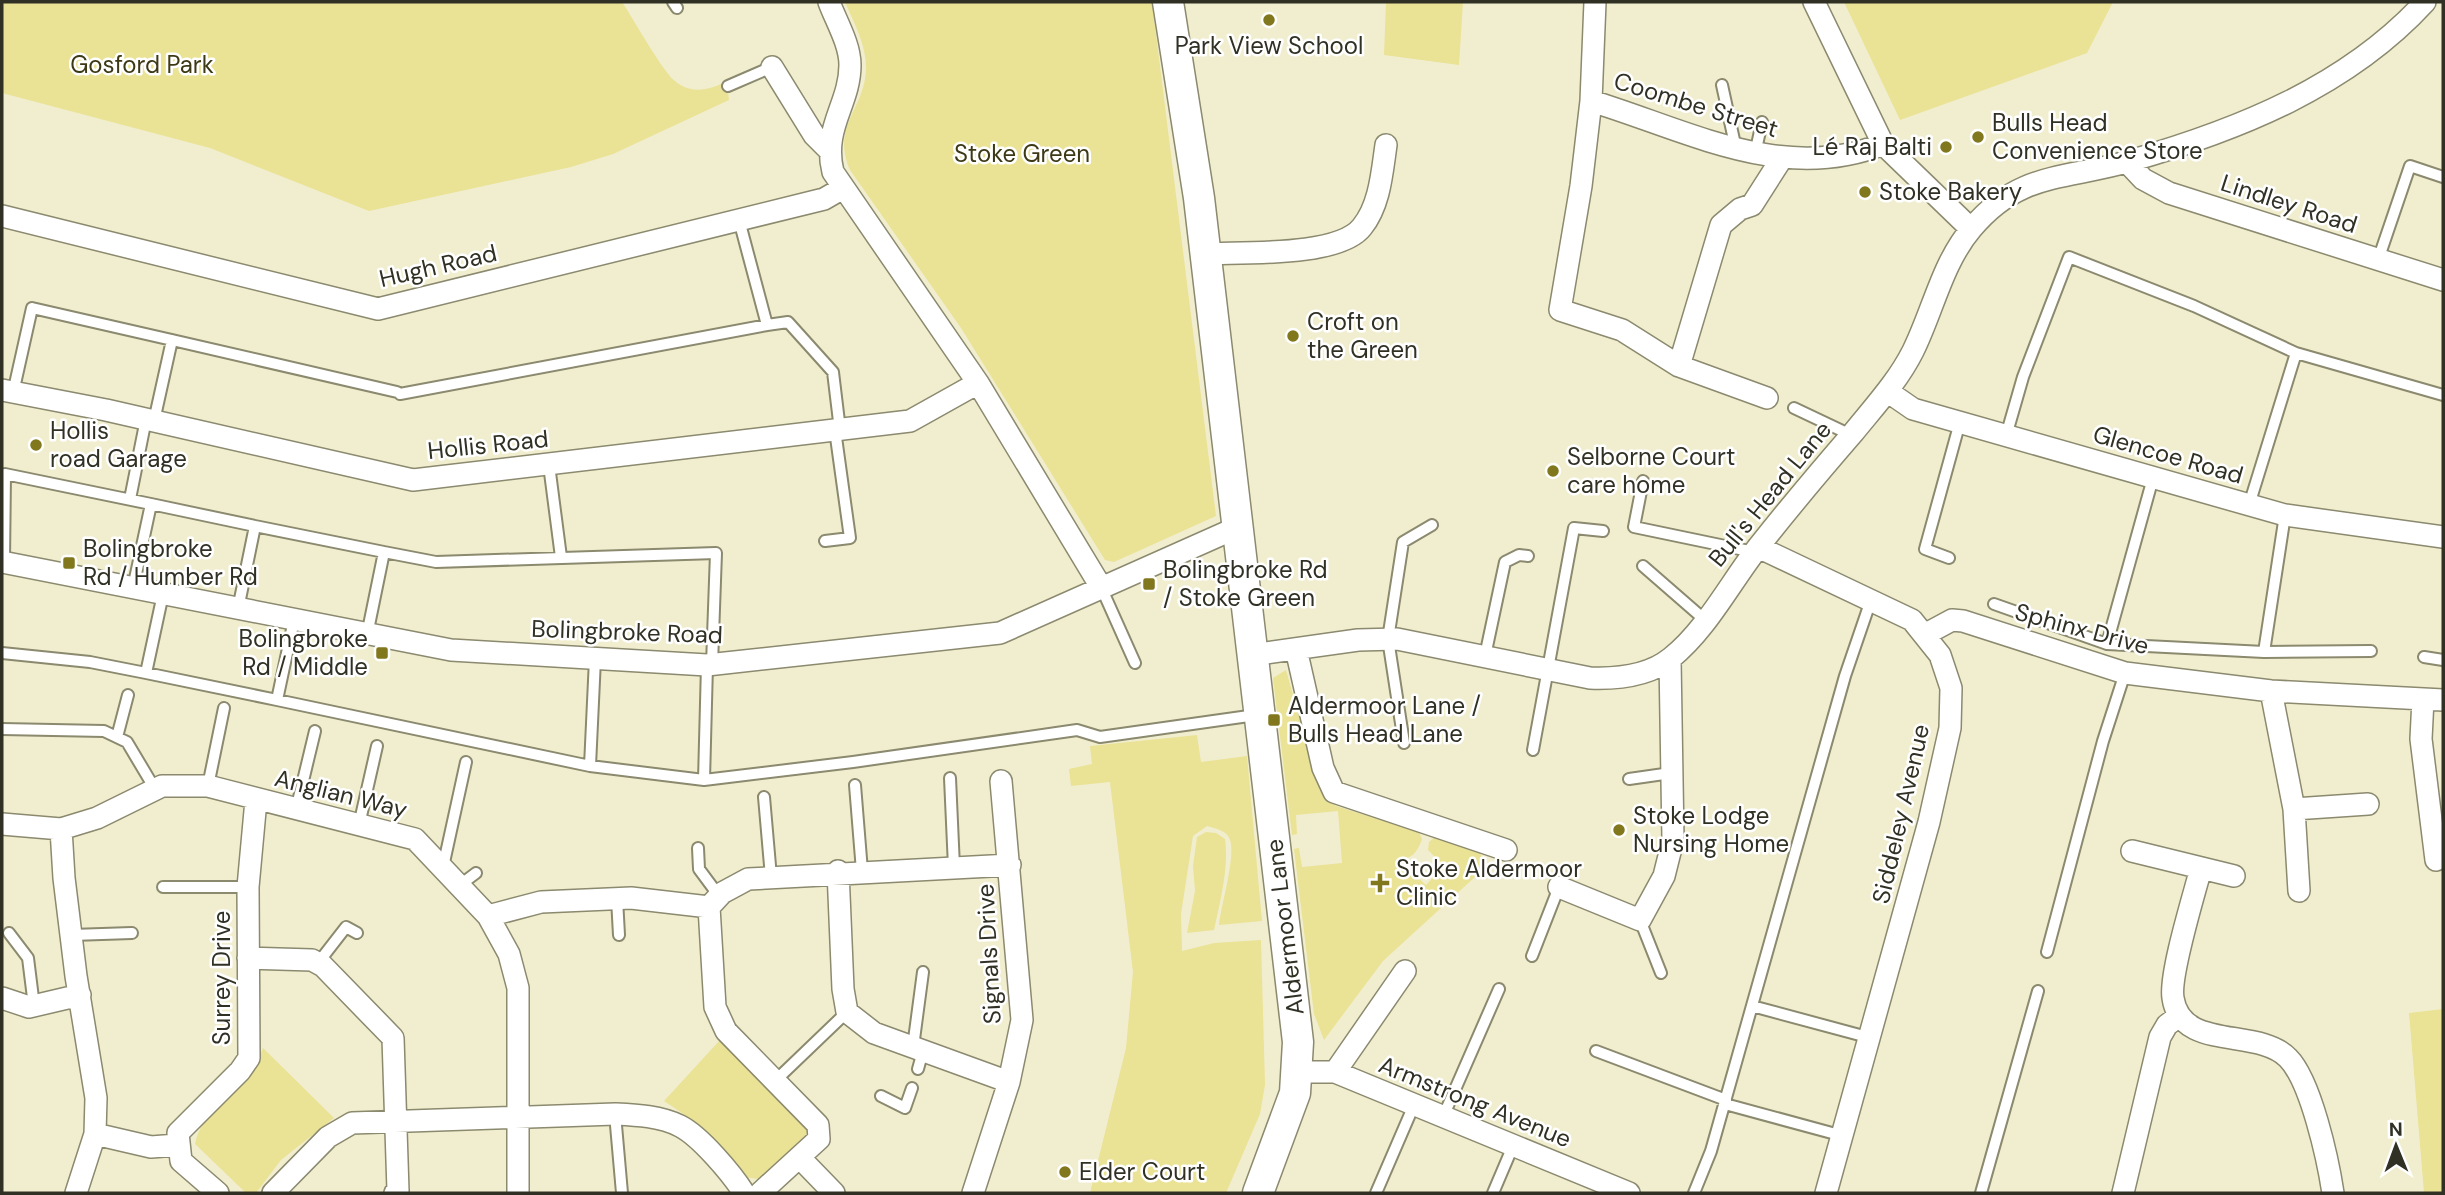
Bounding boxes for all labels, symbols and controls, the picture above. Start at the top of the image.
marker: Park View School [1261,12,1277,28]
place label: Park View School [1175,30,1363,61]
park label: Gosford Park [70,49,214,80]
street label: Coombe Street [1610,65,1782,144]
place label: Bulls Head Convenience Store [1992,107,2203,166]
marker: Bulls Head Convenience Store [1970,129,1986,145]
place label: Lé Raj Balti [1813,131,1932,162]
park label: Stoke Green [954,138,1090,169]
marker: Lé Raj Balti [1938,139,1954,155]
street label: Lindley Road [2217,167,2361,240]
place label: Stoke Bakery [1879,176,2022,207]
marker: Stoke Bakery [1857,184,1873,200]
street label: Hugh Road [376,237,500,294]
place label: Croft on the Green [1307,306,1418,365]
marker: Croft on the Green [1285,328,1301,344]
street label: Bull's Head Lane [1701,414,1838,573]
place label: Hollis road Garage [50,415,187,474]
street label: Glencoe Road [2089,418,2247,491]
street label: Hollis Road [426,423,550,466]
marker: Hollis road Garage [28,437,44,453]
place label: Selborne Court care home [1567,441,1735,500]
marker: Selborne Court care home [1545,463,1561,479]
place label: Bolingbroke Rd / Humber Rd [83,533,258,592]
place label: Bolingbroke Rd / Stoke Green [1163,554,1328,613]
marker: Bolingbroke Rd / Humber Rd [61,555,77,571]
marker: Bolingbroke Rd / Stoke Green [1141,576,1157,592]
street label: Sphinx Drive [2012,596,2153,661]
street label: Bolingbroke Road [531,613,723,650]
place label: Bolingbroke Rd / Middle [238,623,368,682]
marker: Bolingbroke Rd / Middle [374,645,390,661]
place label: Aldermoor Lane / Bulls Head Lane [1288,690,1481,749]
marker: Aldermoor Lane / Bulls Head Lane [1266,712,1282,728]
street label: Siddeley Avenue [1865,721,1936,907]
street label: Anglian Way [272,762,411,825]
place label: Stoke Lodge Nursing Home [1633,800,1789,859]
marker: Stoke Lodge Nursing Home [1611,822,1627,838]
street label: Aldermoor Lane [1258,837,1311,1017]
place label: Stoke Aldermoor Clinic [1396,853,1582,912]
marker: Stoke Aldermoor Clinic [1370,873,1390,893]
street label: Signals Drive [969,883,1008,1025]
street label: Surrey Drive [206,911,237,1045]
street label: Armstrong Avenue [1374,1049,1576,1154]
north arrow [2361,1111,2431,1181]
text: N [2389,1117,2403,1142]
place label: Elder Court [1079,1156,1205,1187]
marker: Elder Court [1057,1164,1073,1180]

